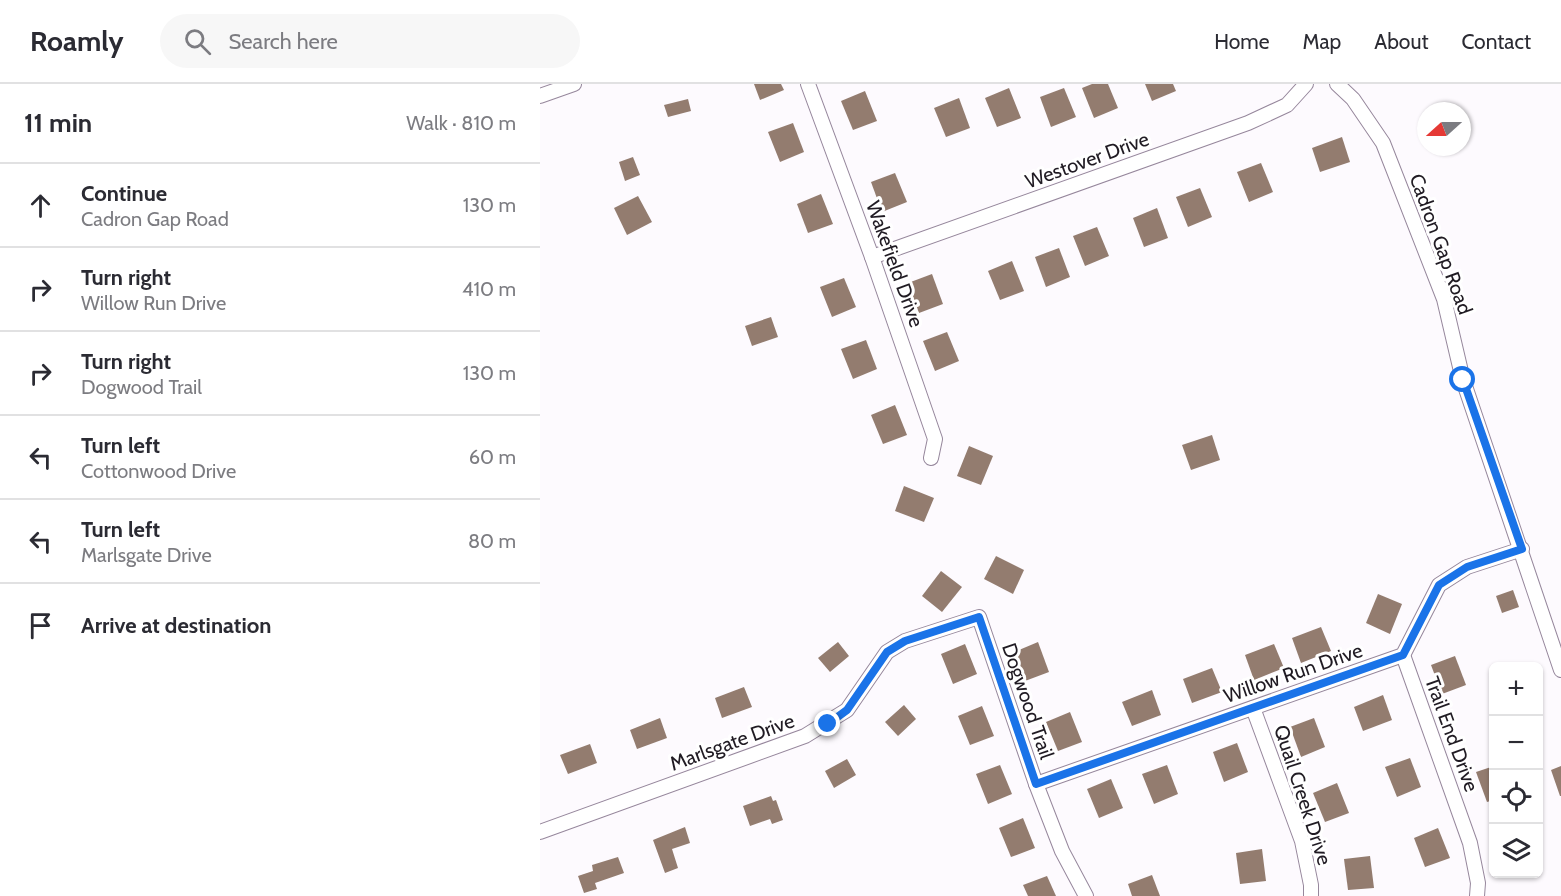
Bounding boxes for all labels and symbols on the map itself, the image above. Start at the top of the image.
north arrow [1417,102,1471,156]
street label: Westover Drive [1022,127,1152,193]
street label: Cadron Gap Road [1404,170,1478,318]
street label: Wakefield Drive [861,198,929,330]
route start [1449,366,1475,392]
street label: Willow Run Drive [1220,638,1366,708]
street label: Dogwood Trail [997,640,1059,762]
street label: Trail End Drive [1420,673,1484,795]
street label: Marlsgate Drive [667,708,797,776]
route end [814,710,840,736]
street label: Quail Creek Drive [1269,722,1337,868]

